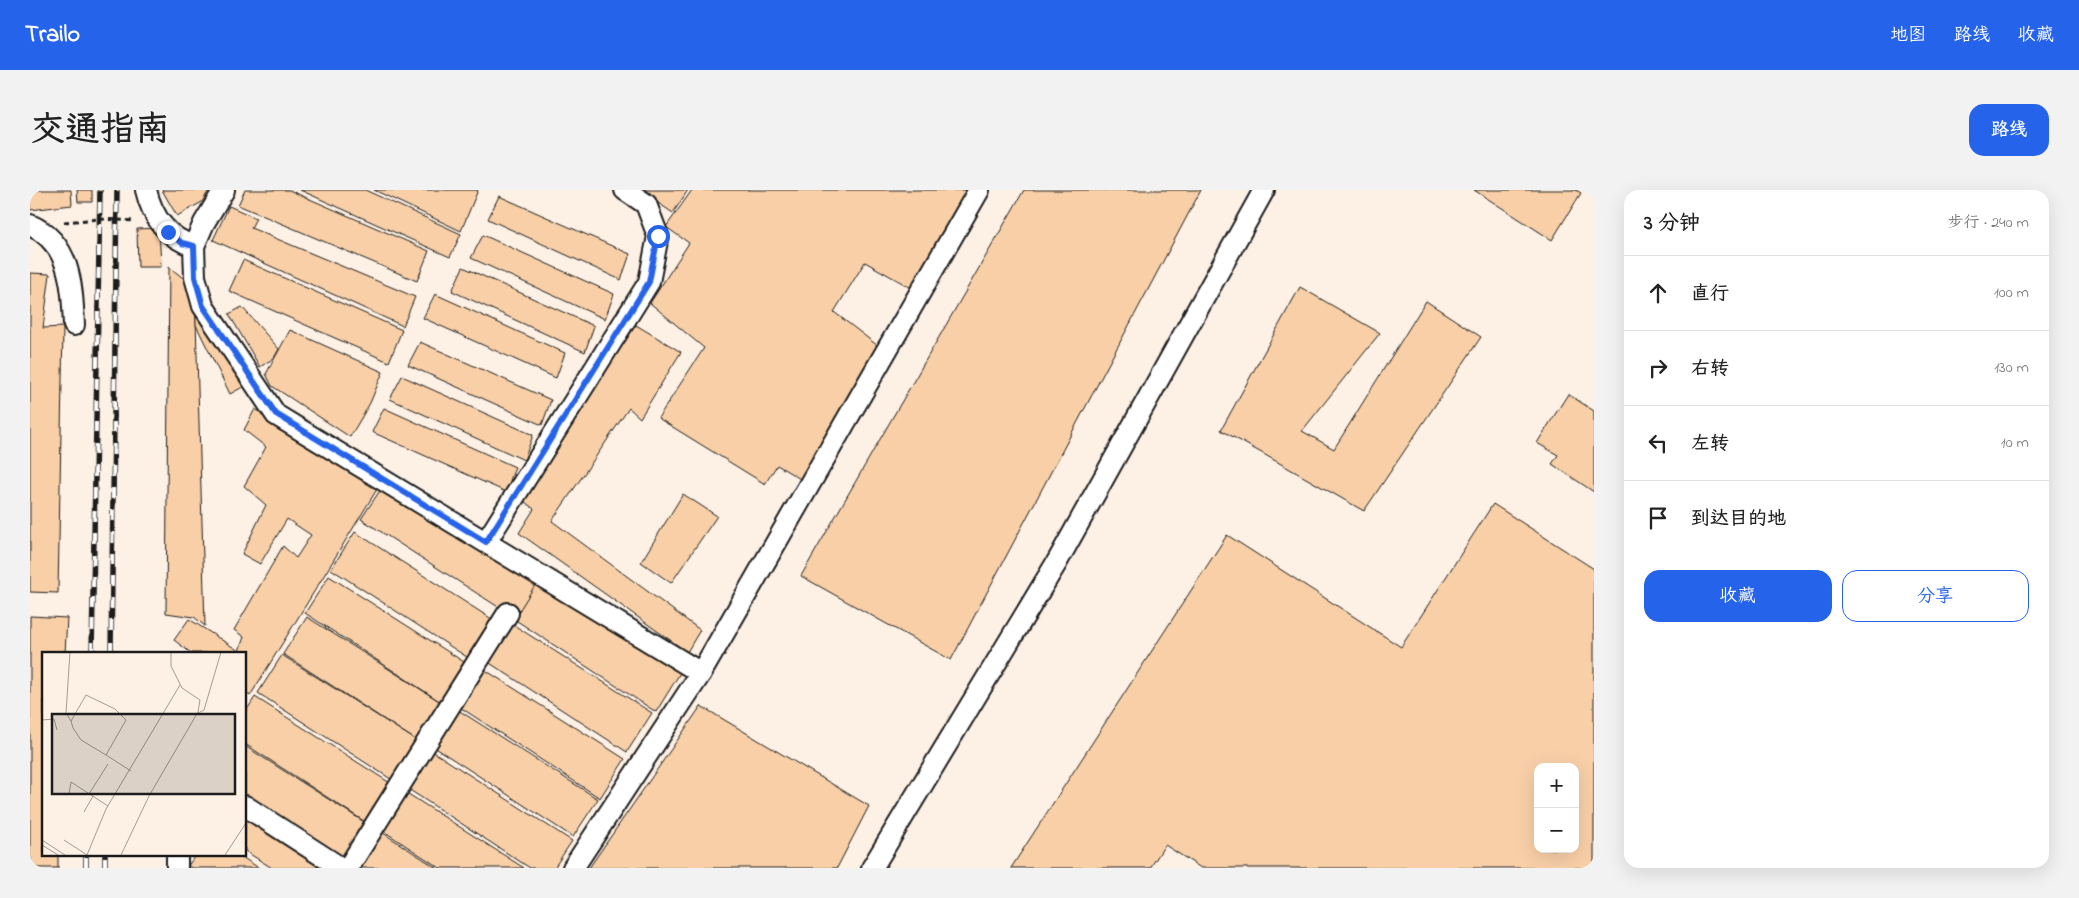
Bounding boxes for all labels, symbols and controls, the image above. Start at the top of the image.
text: Trailo [25,18,80,53]
text: 地图 [1890,23,1926,49]
text: 路线 [1954,23,1990,49]
text: 收藏 [2018,23,2054,49]
button: 路线 [1969,104,2049,156]
text: 交通指南 [30,106,170,157]
text: 3 分钟 [1644,209,1700,239]
text: 步行 · 240 m [1948,211,2029,235]
route end [157,221,180,244]
route start [647,225,670,248]
icon: ahead [1644,279,1672,307]
text: 直行 [1691,281,1729,308]
text: 100 m [1994,281,2029,305]
icon: right [1644,354,1672,382]
text: 右转 [1691,356,1729,383]
text: 130 m [1994,356,2029,380]
icon: left [1644,429,1672,457]
text: 左转 [1691,431,1729,458]
text: 10 m [2001,431,2029,455]
icon: arrive [1644,504,1672,532]
text: 到达目的地 [1691,506,1786,533]
button: 收藏 [1644,570,1832,622]
button: 分享 [1842,570,2029,622]
inset map [42,652,246,856]
map controls [1534,763,1579,853]
button: + [1534,763,1579,808]
button: − [1534,808,1579,853]

